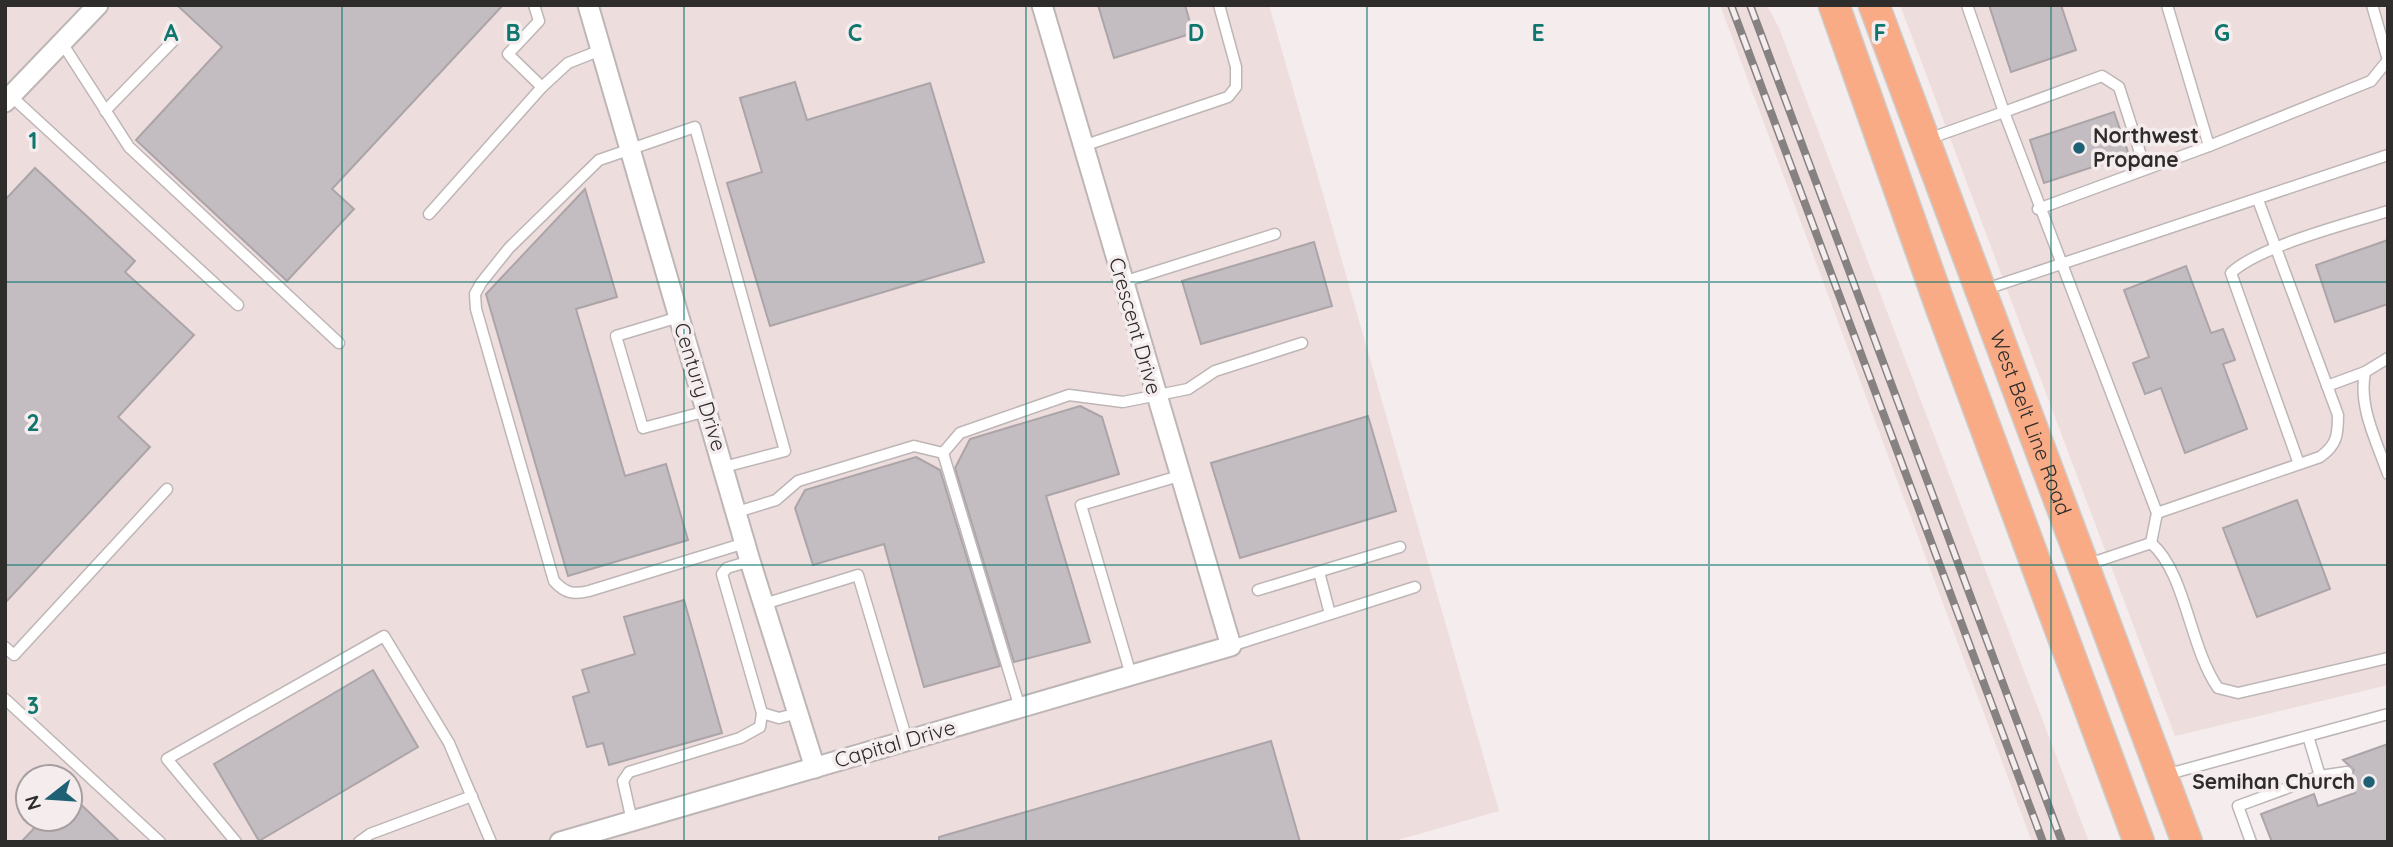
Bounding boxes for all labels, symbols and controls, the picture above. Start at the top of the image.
text: A [164,18,179,47]
text: B [505,18,521,47]
text: C [848,18,862,47]
text: D [1188,18,1204,47]
text: E [1531,18,1545,47]
text: F [1874,18,1886,47]
text: G [2214,18,2230,47]
place label: Northwest Propane [2093,122,2199,172]
text: 1 [29,126,37,155]
marker: Northwest Propane [2071,140,2087,156]
street label: Crescent Drive [1104,254,1168,397]
street label: Century Drive [669,319,733,454]
street label: West Belt Line Road [1985,326,2078,518]
text: 2 [26,408,40,437]
text: 3 [27,691,39,720]
street label: Capital Drive [831,713,958,773]
north arrow [14,763,84,833]
place label: Semihan Church [2192,768,2355,794]
marker: Semihan Church [2361,774,2377,790]
text: N [19,793,46,813]

